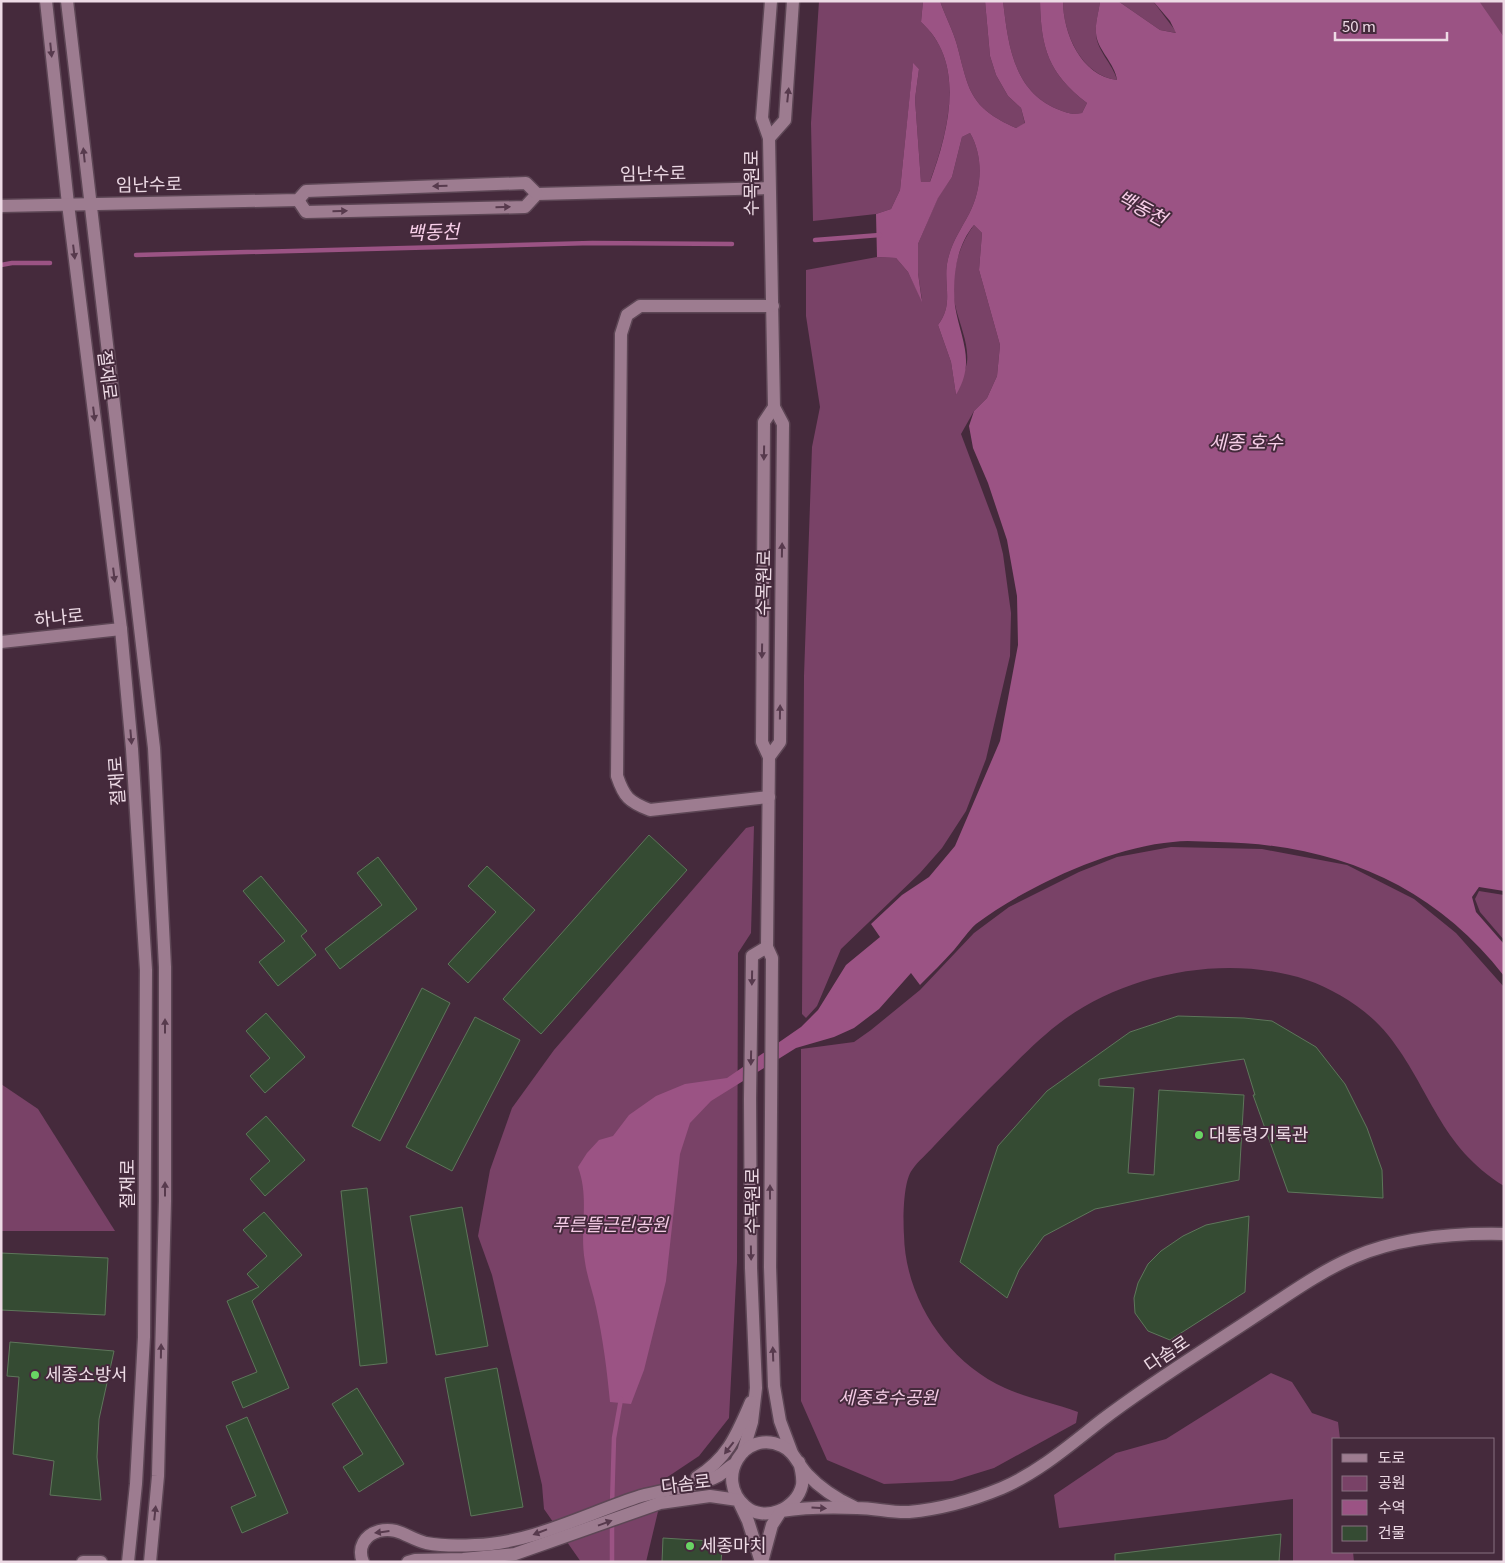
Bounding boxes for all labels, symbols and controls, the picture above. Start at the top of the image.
scale bar [1335,10,1448,42]
text: 50 m [1342,15,1376,36]
one-way arrow [47,42,55,58]
one-way arrow [784,87,792,103]
one-way arrow [80,146,88,162]
street label: 수목원로 [737,150,763,216]
street label: 임난수로 [620,158,686,186]
street label: 임난수로 [116,169,182,197]
water label: 백동천 [1113,182,1174,232]
one-way arrow [432,183,448,191]
one-way arrow [495,203,511,211]
one-way arrow [333,207,349,215]
water label: 백동천 [406,216,461,245]
one-way arrow [70,245,78,261]
street label: 절재로 [93,349,125,401]
one-way arrow [90,406,98,422]
water label: 세종 호수 [1209,427,1284,454]
one-way arrow [760,446,768,462]
one-way arrow [778,541,786,557]
street label: 수목원로 [748,550,776,616]
one-way arrow [110,567,118,583]
street label: 하나로 [33,600,85,632]
one-way arrow [758,643,766,659]
one-way arrow [777,704,785,720]
one-way arrow [127,729,135,745]
street label: 절재로 [100,755,130,807]
one-way arrow [748,970,756,986]
one-way arrow [161,1018,169,1034]
one-way arrow [746,1051,754,1067]
place label: 대통령기록관 [1209,1120,1309,1146]
marker: 대통령기록관 [1193,1129,1205,1141]
street label: 절재로 [113,1159,139,1209]
street label: 수목원로 [738,1168,764,1234]
one-way arrow [161,1180,169,1196]
one-way arrow [766,1183,774,1199]
park label: 푸른뜰근린공원 [552,1210,669,1236]
one-way arrow [747,1245,755,1261]
street label: 다솜로 [1138,1328,1194,1377]
one-way arrow [158,1343,166,1359]
one-way arrow [769,1346,777,1362]
place label: 세종소방서 [45,1360,128,1386]
marker: 세종소방서 [29,1369,41,1381]
park label: 세종호수공원 [838,1383,939,1409]
legend [1332,1438,1495,1553]
one-way arrow [723,1441,734,1454]
text: 도로 [1378,1446,1406,1467]
street label: 다솜로 [660,1466,712,1498]
text: 공원 [1378,1471,1406,1492]
text: 수역 [1378,1496,1406,1517]
one-way arrow [811,1504,827,1512]
one-way arrow [151,1505,159,1521]
one-way arrow [598,1519,613,1527]
text: 건물 [1378,1521,1406,1542]
one-way arrow [374,1528,390,1536]
one-way arrow [532,1529,547,1536]
place label: 세종마치 [700,1531,766,1557]
marker: 세종마치 [684,1540,696,1552]

